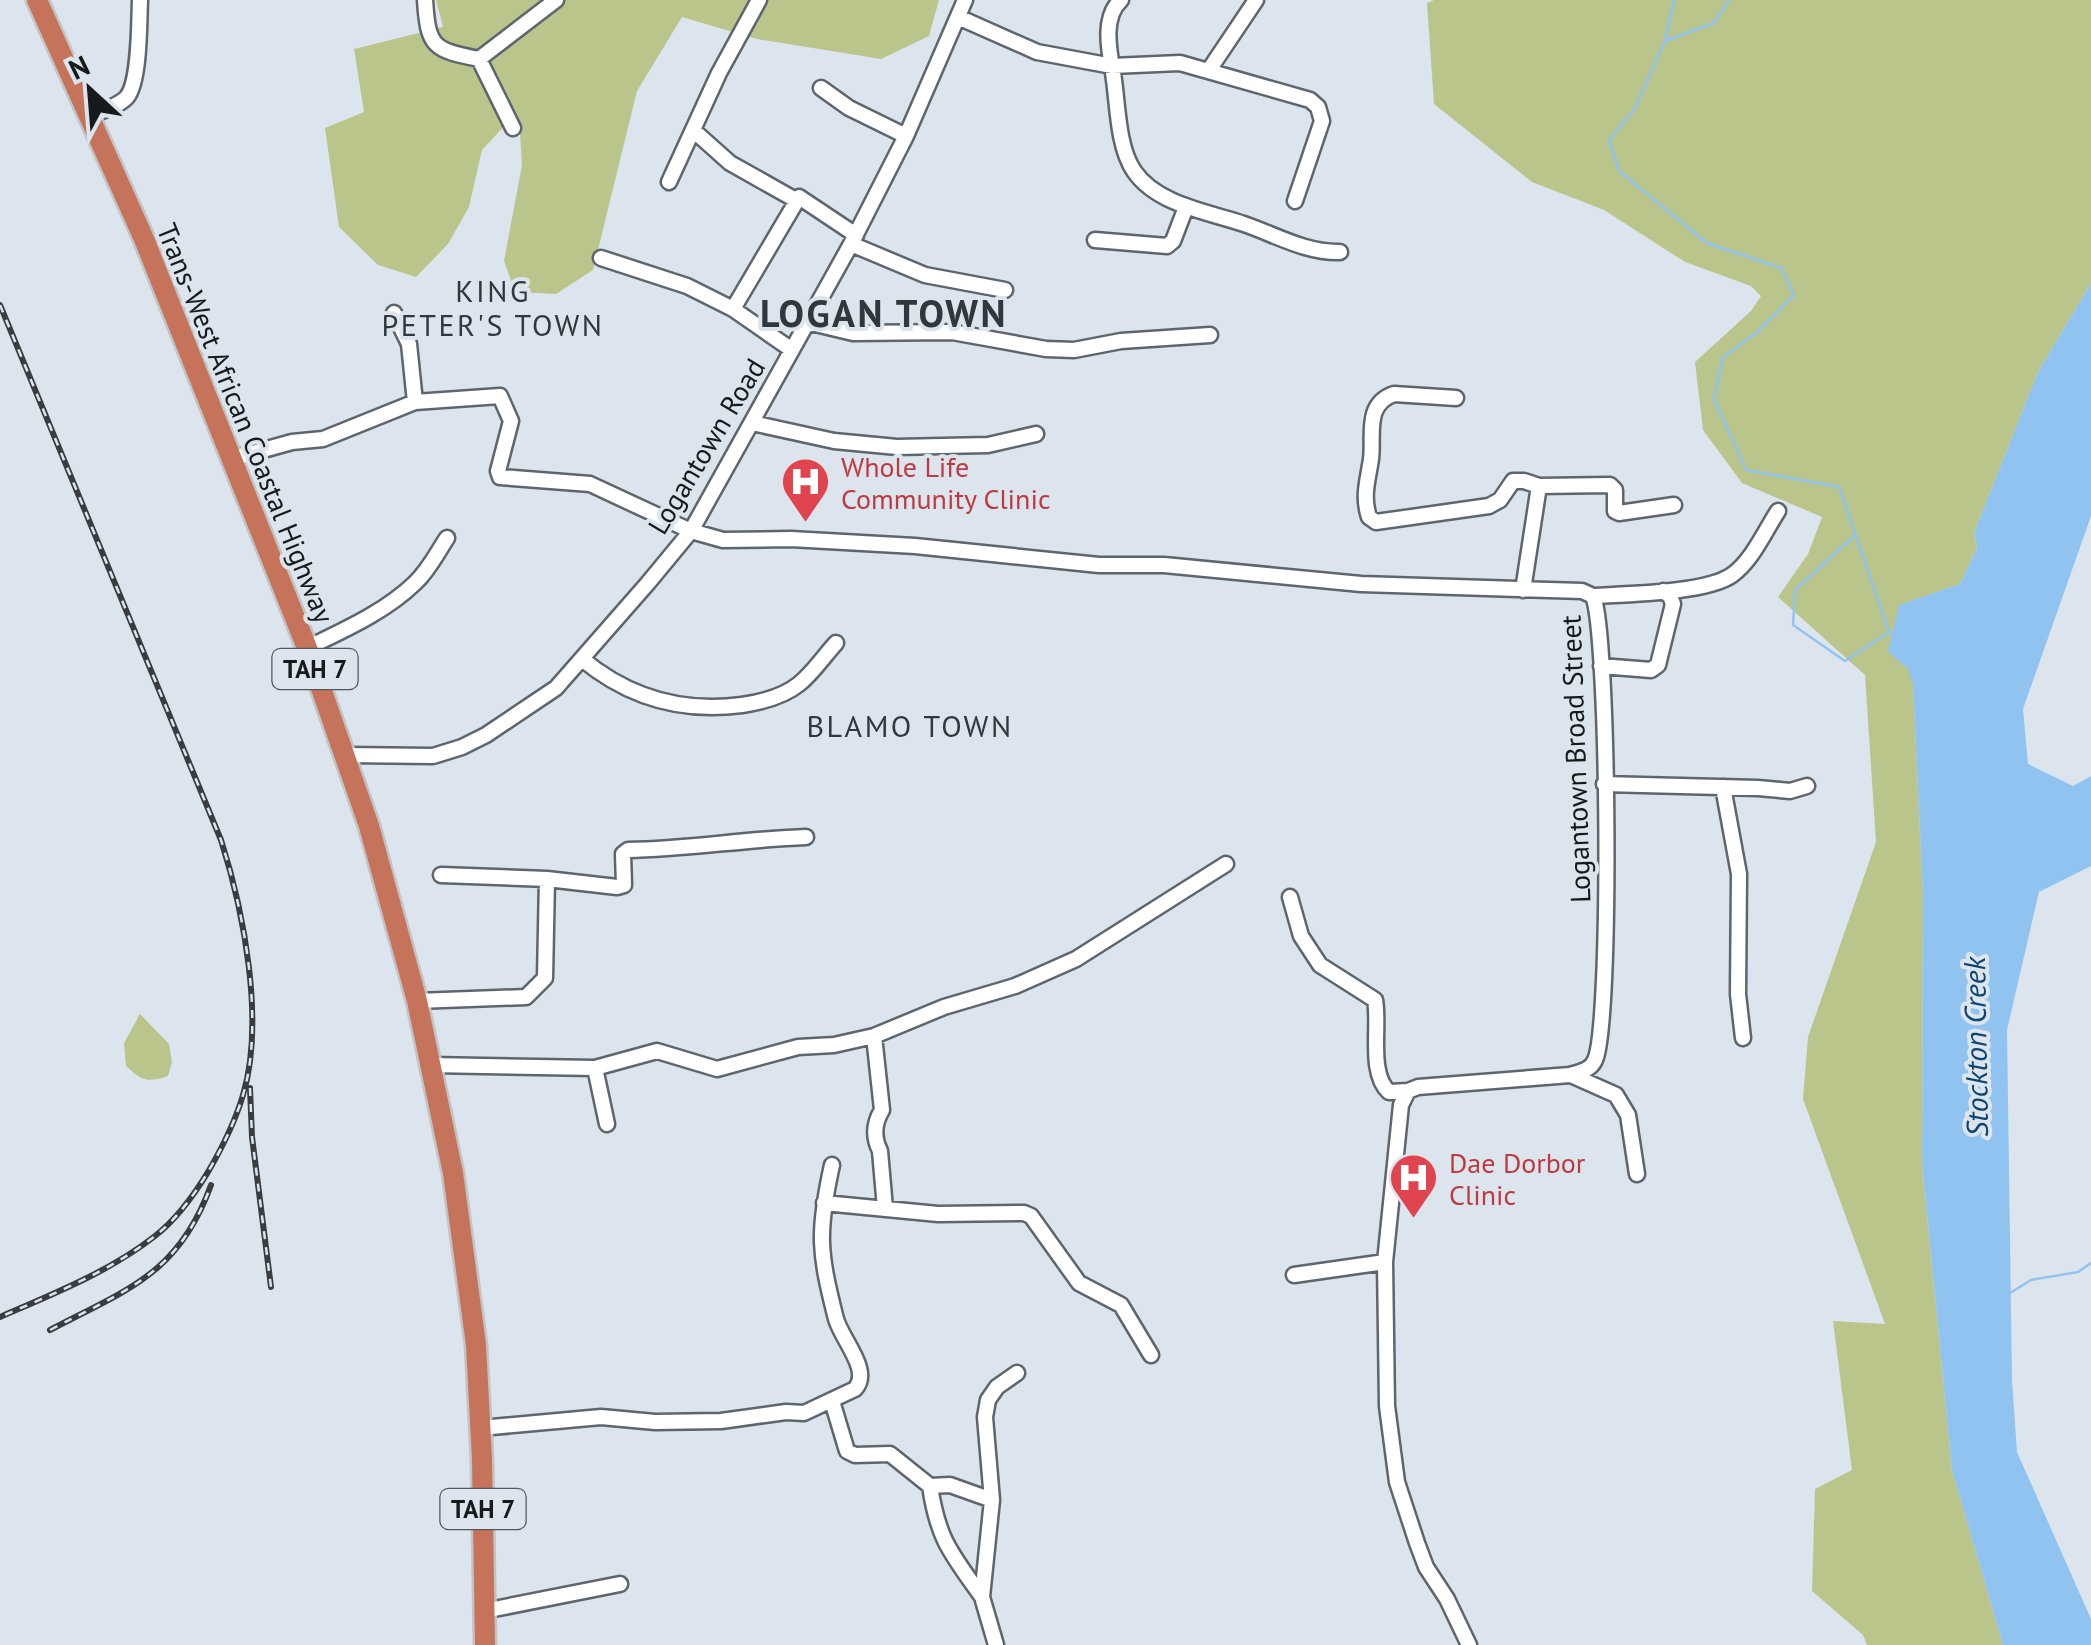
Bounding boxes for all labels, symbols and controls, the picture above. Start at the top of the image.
north arrow [40,40,140,140]
text: N [62,46,95,88]
street label: Trans-West African Coastal Highway [149,218,343,628]
district label: KING PETER'S TOWN [381,271,605,344]
district label: LOGAN TOWN [760,288,1008,337]
street label: Logantown Road [639,351,773,541]
place label: Whole Life Community Clinic [841,448,1051,517]
hospital icon: Whole Life Community Clinic [780,456,832,524]
street label: Logantown Broad Street [1551,614,1599,904]
road number: TAH 7 [272,649,358,689]
district label: BLAMO TOWN [806,706,1014,745]
water label: Stockton Creek [1954,955,1996,1137]
place label: Dae Dorbor Clinic [1449,1144,1586,1213]
hospital icon: Dae Dorbor Clinic [1388,1152,1440,1220]
road number: TAH 7 [440,1489,526,1529]

